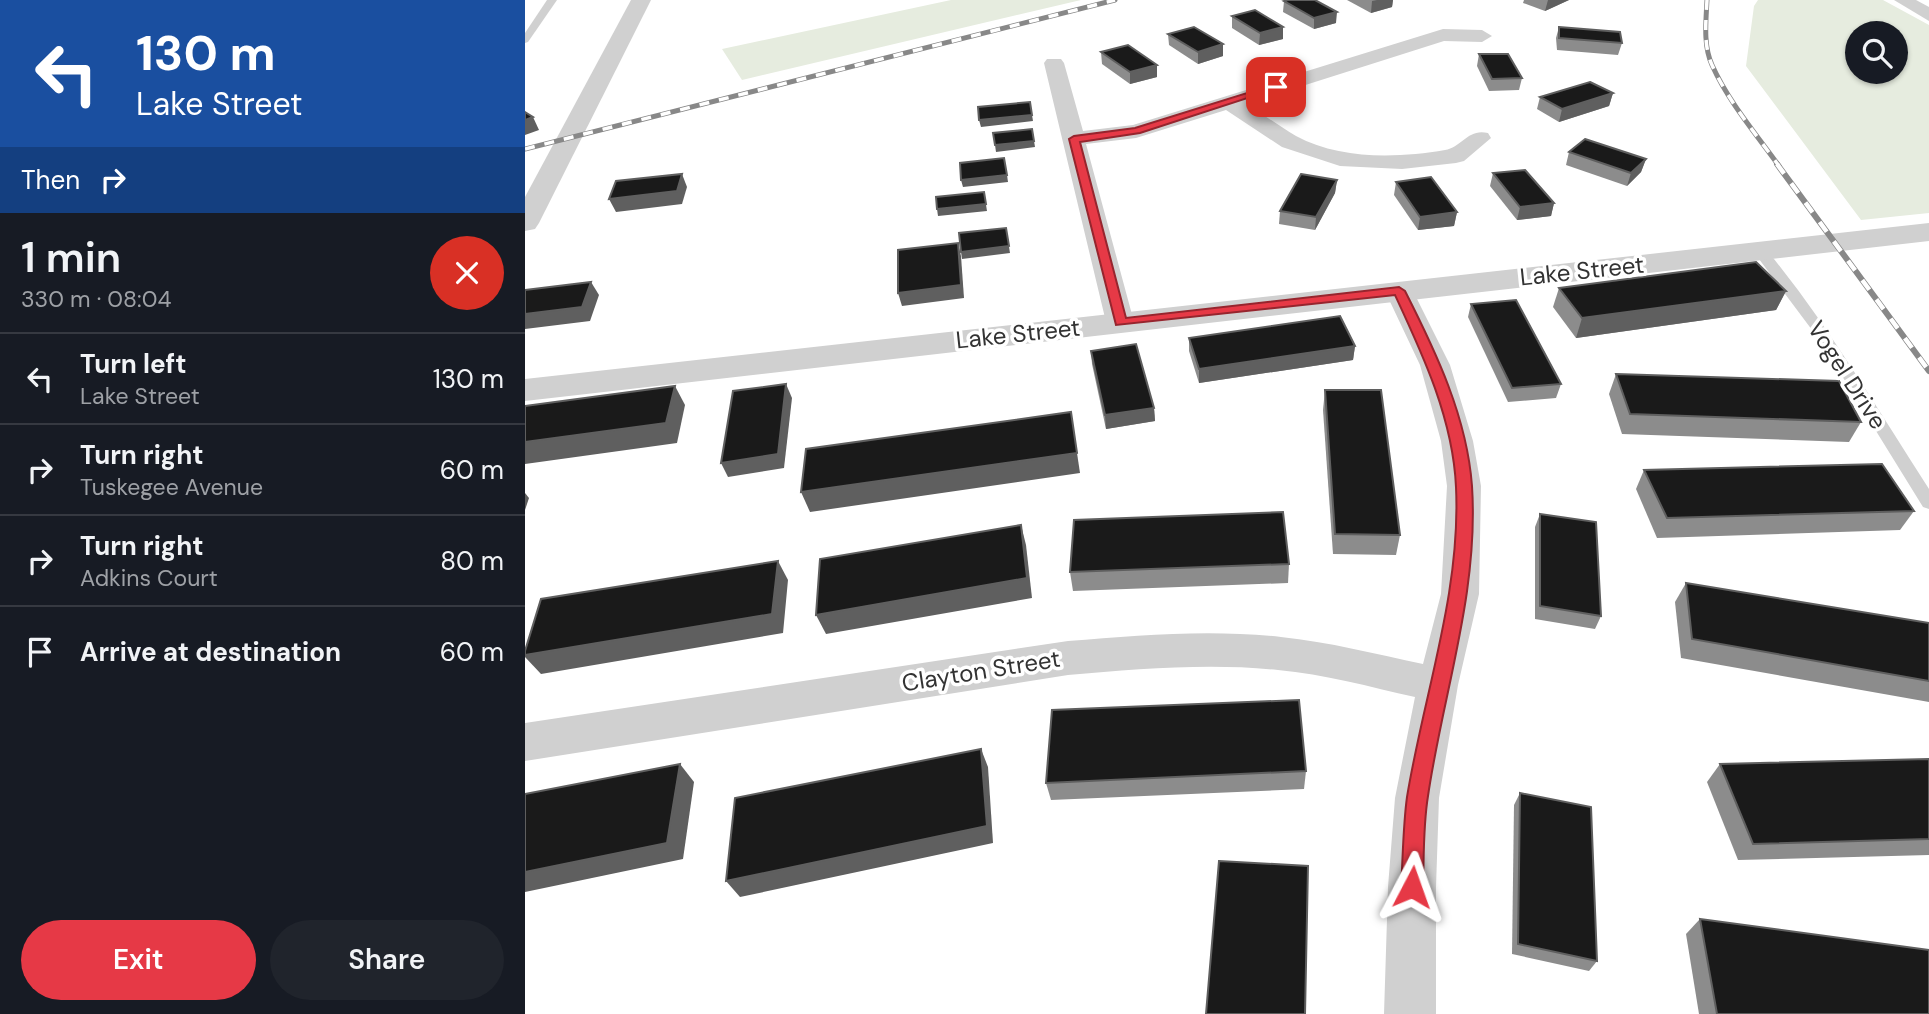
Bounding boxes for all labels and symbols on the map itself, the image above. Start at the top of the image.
pin [1246,57,1306,117]
street label: Lake Street [1518,249,1646,292]
street label: Lake Street [954,312,1082,355]
street label: Vogel Drive [1801,315,1894,435]
street label: Clayton Street [899,643,1062,698]
position arrow [1375,850,1449,924]

